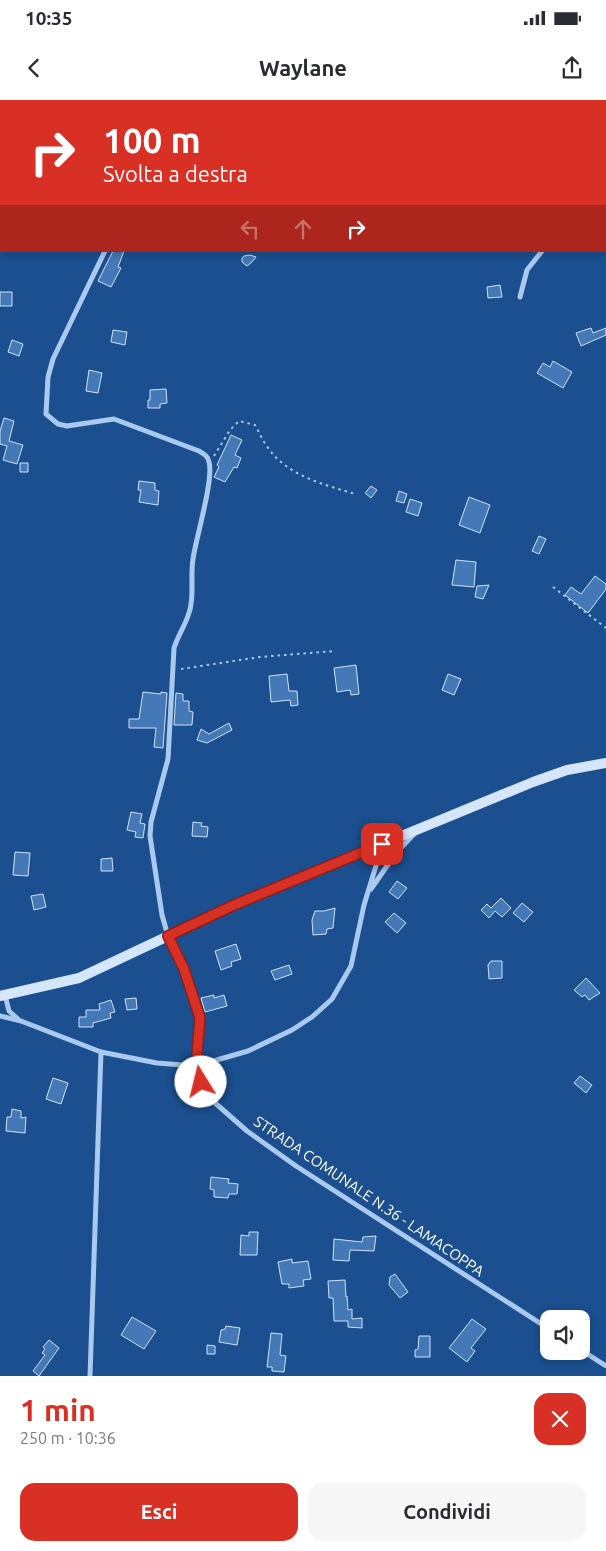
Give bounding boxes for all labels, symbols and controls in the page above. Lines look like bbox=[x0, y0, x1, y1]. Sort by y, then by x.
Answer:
text: 10:35 bbox=[25, 7, 73, 29]
icon: back bbox=[20, 54, 48, 82]
icon: share bbox=[558, 54, 586, 82]
text: Waylane bbox=[259, 55, 347, 80]
icon: right bbox=[20, 120, 85, 185]
text: 100 m bbox=[103, 120, 201, 160]
text: Svolta a destra bbox=[103, 161, 248, 186]
icon: left bbox=[236, 215, 264, 243]
icon: ahead bbox=[289, 215, 317, 243]
icon: right bbox=[342, 215, 370, 243]
pin bbox=[361, 823, 403, 865]
icon: arrive bbox=[368, 830, 396, 858]
position arrow bbox=[174, 1055, 226, 1107]
street label: STRADA COMUNALE N.36 - LAMACOPPA bbox=[251, 1112, 488, 1280]
map controls bbox=[540, 1310, 590, 1360]
button: sound bbox=[540, 1310, 590, 1360]
text: 1 min bbox=[20, 1393, 96, 1427]
button: close bbox=[534, 1393, 586, 1445]
text: 250 m · 10:36 bbox=[20, 1429, 116, 1447]
button: Esci bbox=[20, 1483, 298, 1541]
button: Condividi bbox=[308, 1483, 586, 1541]

